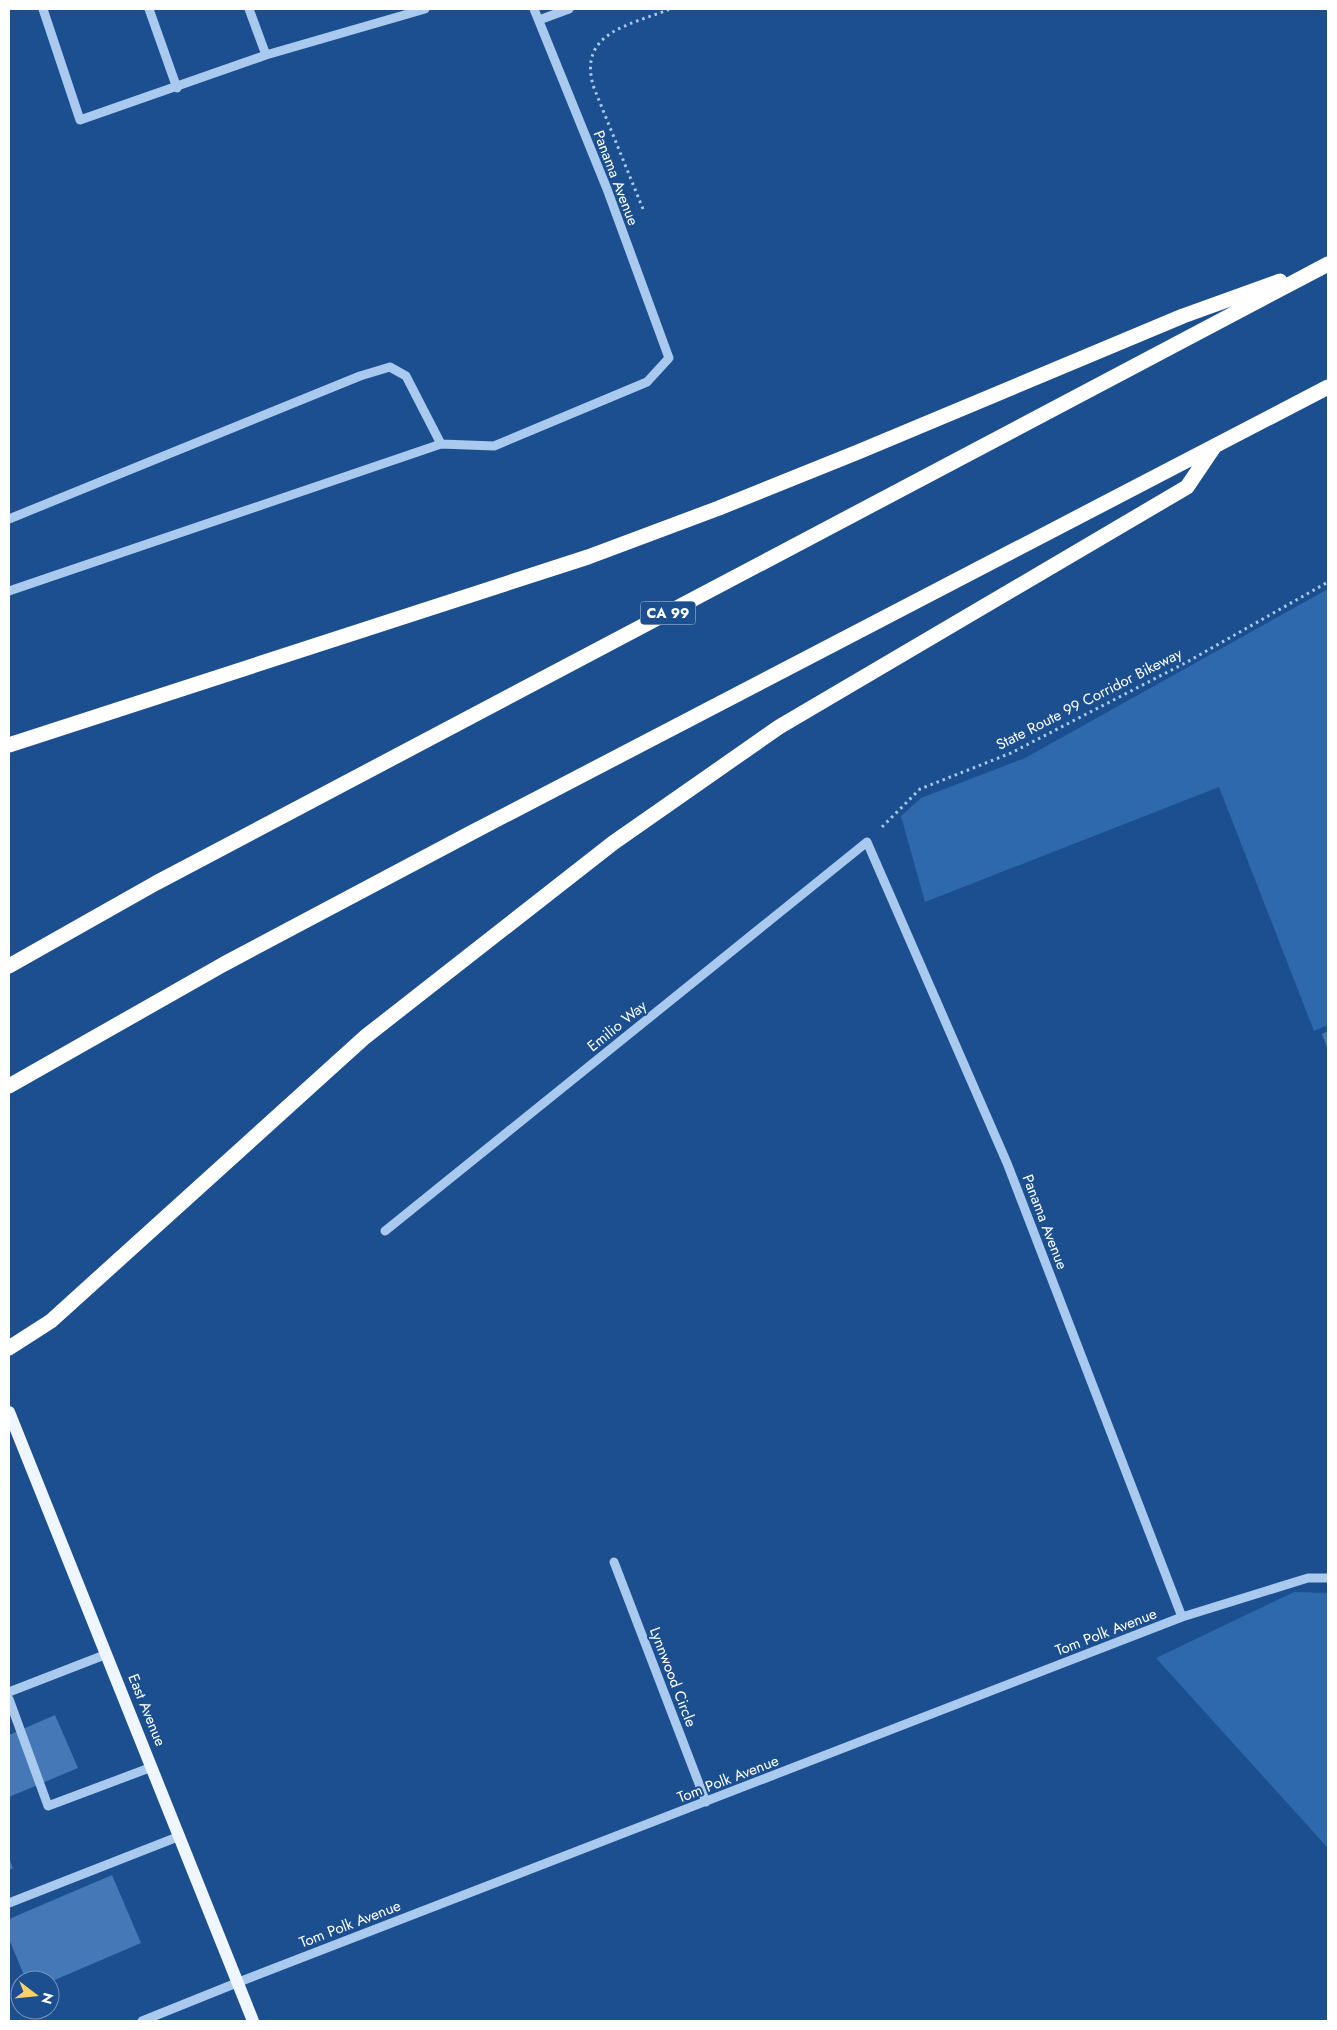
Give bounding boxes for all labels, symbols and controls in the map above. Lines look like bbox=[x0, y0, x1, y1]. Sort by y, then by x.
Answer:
street label: Panama Avenue bbox=[588, 127, 644, 229]
road number: CA 99 bbox=[640, 602, 696, 624]
street label: State Route 99 Corridor Bikeway bbox=[992, 642, 1186, 756]
street label: Emilio Way bbox=[582, 995, 652, 1057]
street label: Panama Avenue bbox=[1017, 1171, 1073, 1273]
street label: Tom Polk Avenue bbox=[1052, 1602, 1160, 1661]
street label: Lynnwood Circle bbox=[644, 1624, 702, 1730]
street label: East Avenue bbox=[123, 1670, 172, 1750]
street label: Tom Polk Avenue bbox=[674, 1749, 782, 1808]
street label: Tom Polk Avenue bbox=[296, 1894, 404, 1953]
north arrow bbox=[10, 1970, 60, 2020]
text: N bbox=[36, 1990, 59, 2007]

